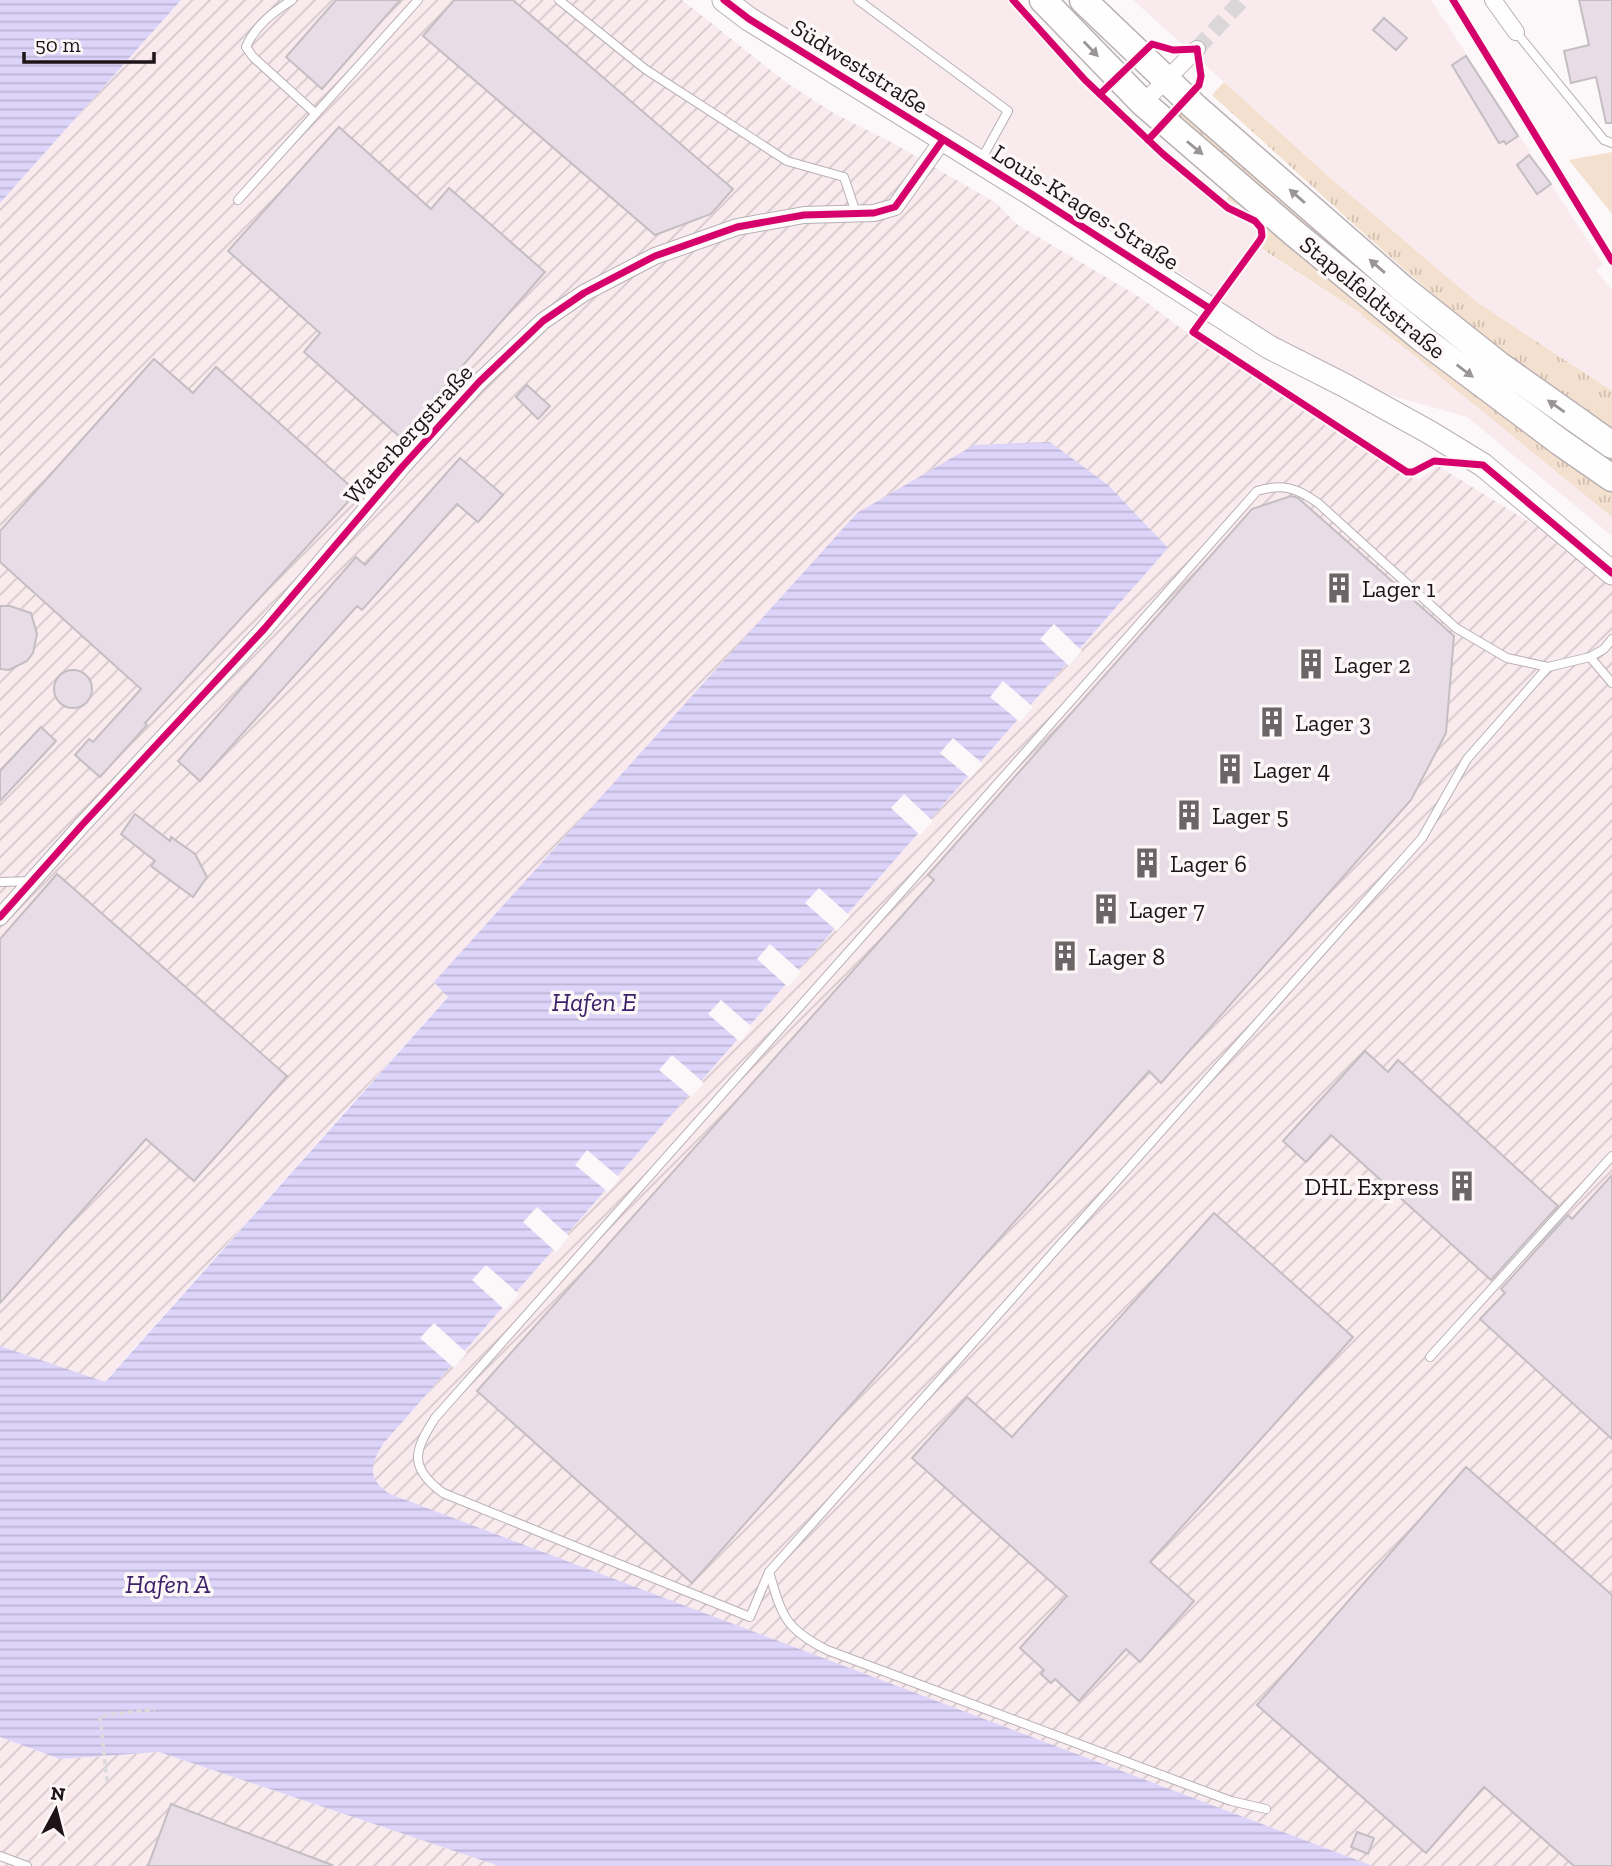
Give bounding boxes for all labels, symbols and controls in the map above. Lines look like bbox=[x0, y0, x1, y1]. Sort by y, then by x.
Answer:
street label: Südweststraße bbox=[786, 12, 934, 120]
scale bar bbox=[24, 21, 154, 65]
text: 50 m bbox=[35, 32, 81, 57]
one-way arrow bbox=[1082, 40, 1098, 57]
street label: Louis-Krages-Straße bbox=[987, 138, 1185, 276]
one-way arrow bbox=[1186, 140, 1204, 156]
one-way arrow bbox=[1288, 188, 1306, 204]
street label: Stapelfeldtstraße bbox=[1294, 229, 1452, 365]
one-way arrow bbox=[1368, 258, 1386, 274]
street label: Waterbergstraße bbox=[337, 358, 479, 510]
one-way arrow bbox=[1455, 363, 1473, 378]
one-way arrow bbox=[1547, 399, 1565, 413]
building icon: Lager 1 bbox=[1322, 571, 1356, 605]
place label: Lager 1 bbox=[1362, 574, 1436, 603]
building icon: Lager 2 bbox=[1294, 647, 1328, 681]
place label: Lager 2 bbox=[1334, 650, 1411, 679]
building icon: Lager 3 bbox=[1255, 705, 1289, 739]
place label: Lager 3 bbox=[1295, 708, 1371, 737]
building icon: Lager 4 bbox=[1213, 752, 1247, 786]
place label: Lager 4 bbox=[1253, 755, 1330, 784]
building icon: Lager 5 bbox=[1172, 798, 1206, 832]
place label: Lager 5 bbox=[1212, 801, 1289, 830]
building icon: Lager 6 bbox=[1130, 846, 1164, 880]
place label: Lager 6 bbox=[1170, 849, 1247, 878]
building icon: Lager 7 bbox=[1089, 892, 1123, 926]
place label: Lager 7 bbox=[1129, 895, 1205, 924]
building icon: Lager 8 bbox=[1048, 939, 1082, 973]
place label: Lager 8 bbox=[1088, 942, 1165, 971]
water label: Hafen E bbox=[552, 986, 636, 1018]
building icon: DHL Express bbox=[1445, 1169, 1479, 1203]
place label: DHL Express bbox=[1304, 1172, 1439, 1201]
water label: Hafen A bbox=[125, 1568, 211, 1600]
north arrow bbox=[21, 1775, 91, 1845]
text: N bbox=[49, 1781, 67, 1806]

